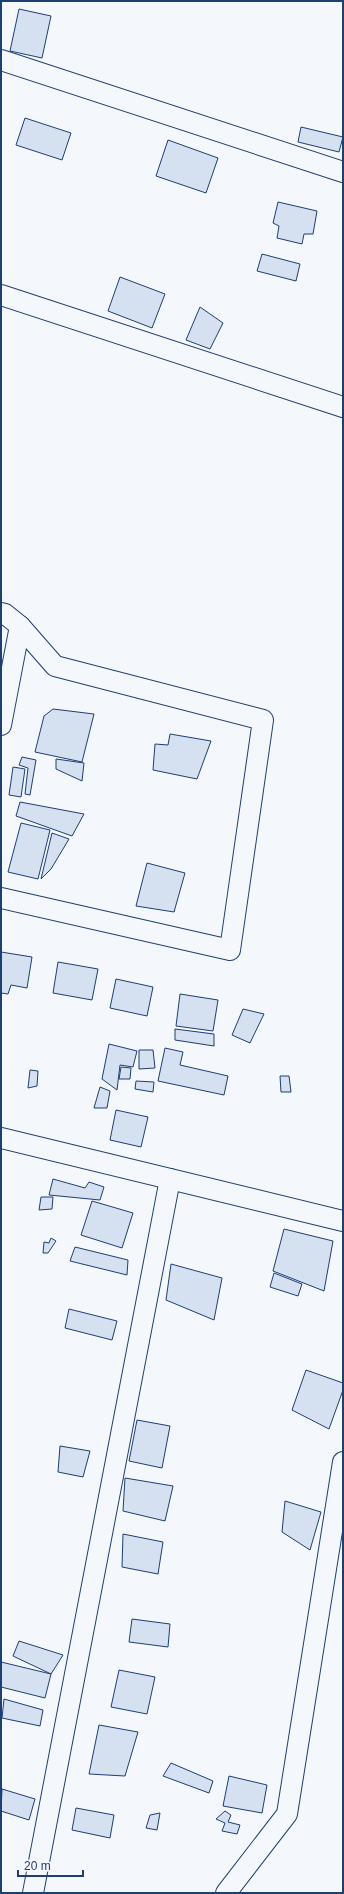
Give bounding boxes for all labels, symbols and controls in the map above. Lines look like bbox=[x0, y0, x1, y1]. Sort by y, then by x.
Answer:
scale bar bbox=[18, 1852, 83, 1878]
text: 20 m bbox=[24, 1859, 51, 1873]

